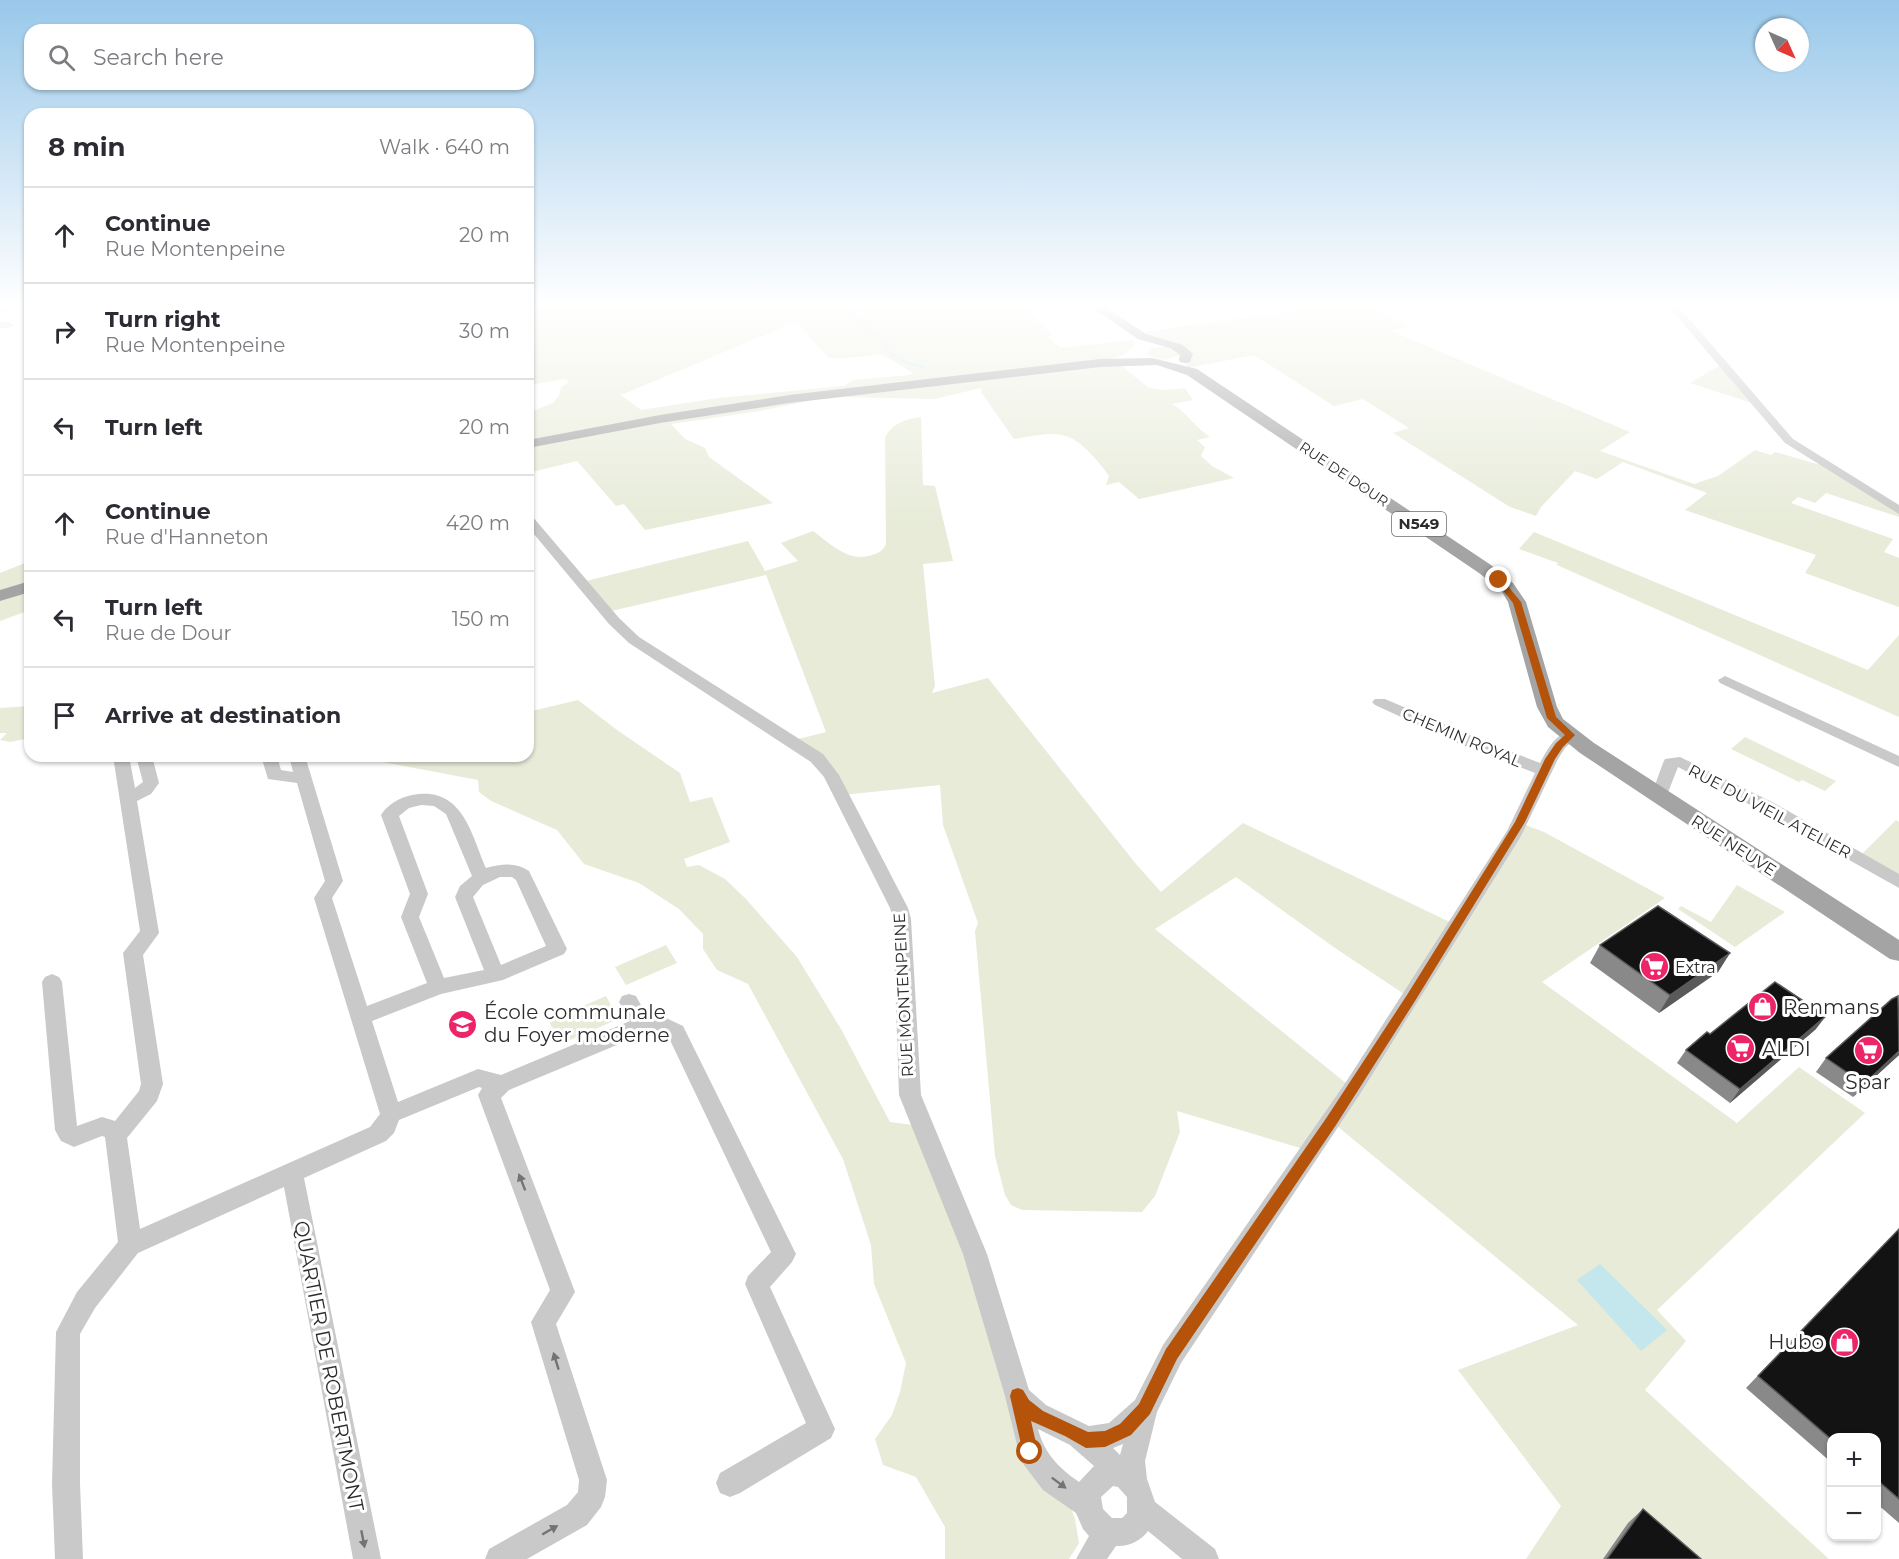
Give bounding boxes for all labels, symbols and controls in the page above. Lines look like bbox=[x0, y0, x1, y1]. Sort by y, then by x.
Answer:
north arrow bbox=[1755, 18, 1809, 72]
search box bbox=[24, 24, 534, 90]
icon: search bbox=[45, 41, 78, 74]
text: Search here bbox=[93, 44, 224, 71]
text: 8 min bbox=[48, 131, 126, 163]
text: Walk · 640 m bbox=[379, 135, 510, 159]
text: Continue bbox=[105, 210, 211, 237]
icon: ahead bbox=[48, 219, 81, 252]
text: 20 m bbox=[459, 223, 510, 247]
text: Rue Montenpeine bbox=[105, 237, 285, 261]
text: Turn right bbox=[105, 306, 220, 333]
icon: right bbox=[48, 315, 81, 348]
text: 30 m bbox=[459, 319, 510, 343]
text: Rue Montenpeine bbox=[105, 333, 285, 357]
icon: left bbox=[48, 411, 81, 444]
text: Turn left bbox=[105, 414, 203, 441]
text: 20 m bbox=[459, 415, 510, 439]
street label: RUE DE DOUR bbox=[1296, 438, 1392, 510]
text: Continue bbox=[105, 498, 211, 525]
icon: ahead bbox=[48, 507, 81, 540]
text: 420 m bbox=[446, 511, 510, 535]
road number: N549 bbox=[1392, 512, 1446, 536]
text: Rue d'Hanneton bbox=[105, 525, 269, 549]
route end bbox=[1485, 566, 1511, 592]
text: Turn left bbox=[105, 594, 203, 621]
icon: left bbox=[48, 603, 81, 636]
text: 150 m bbox=[452, 607, 510, 631]
text: Rue de Dour bbox=[105, 621, 232, 645]
icon: arrive bbox=[48, 699, 81, 732]
text: Arrive at destination bbox=[105, 702, 341, 729]
street label: CHEMIN ROYAL bbox=[1400, 704, 1525, 771]
street label: RUE DU VIEIL ATELIER bbox=[1685, 760, 1854, 862]
street label: RUE NEUVE bbox=[1688, 811, 1780, 880]
street label: RUE MONTENPEINE bbox=[890, 912, 917, 1078]
supermarket icon: Extra bbox=[1638, 951, 1670, 983]
place label: Extra bbox=[1675, 958, 1716, 977]
shop icon: Renmans bbox=[1746, 991, 1778, 1023]
place label: Renmans bbox=[1783, 995, 1880, 1019]
place label: École communale du Foyer moderne bbox=[484, 1000, 670, 1047]
school or university icon: École communale du Foyer moderne bbox=[447, 1008, 479, 1040]
supermarket icon: ALDI bbox=[1725, 1033, 1757, 1065]
supermarket icon: Spar bbox=[1852, 1035, 1884, 1067]
place label: ALDI bbox=[1762, 1037, 1811, 1061]
place label: Spar bbox=[1845, 1070, 1891, 1094]
one-way arrow bbox=[516, 1173, 526, 1191]
street label: QUARTIER DE ROBERTMONT bbox=[289, 1219, 369, 1514]
shop icon: Hubo bbox=[1829, 1326, 1861, 1358]
place label: Hubo bbox=[1768, 1330, 1824, 1354]
one-way arrow bbox=[551, 1352, 560, 1370]
map controls bbox=[1827, 1433, 1881, 1541]
button: + bbox=[1827, 1433, 1881, 1487]
route start bbox=[1016, 1438, 1042, 1464]
one-way arrow bbox=[1051, 1477, 1067, 1490]
button: − bbox=[1827, 1487, 1881, 1541]
one-way arrow bbox=[542, 1525, 559, 1535]
one-way arrow bbox=[359, 1530, 368, 1549]

